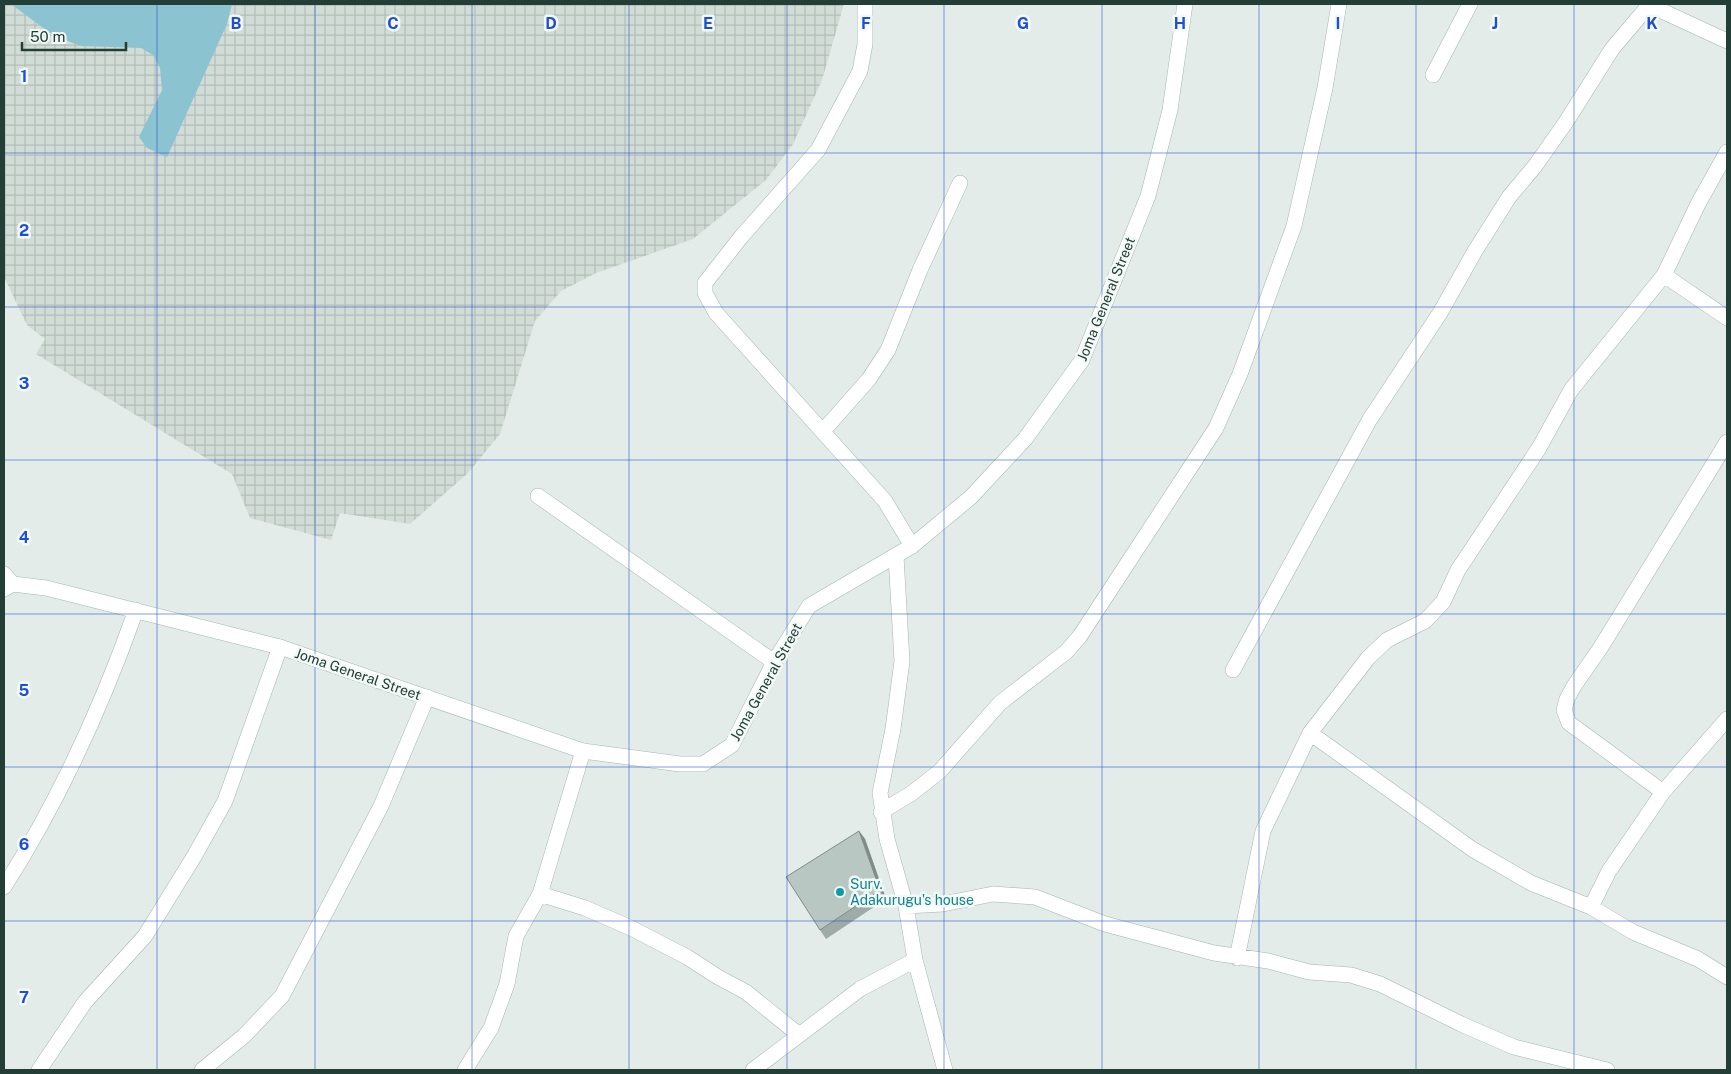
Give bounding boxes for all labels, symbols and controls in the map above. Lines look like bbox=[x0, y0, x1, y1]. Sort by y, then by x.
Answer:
text: B bbox=[231, 14, 242, 33]
text: C bbox=[387, 14, 399, 33]
text: D bbox=[545, 14, 557, 33]
text: E bbox=[703, 14, 713, 33]
text: F bbox=[861, 14, 871, 33]
text: G bbox=[1017, 14, 1029, 33]
text: H bbox=[1174, 14, 1186, 33]
text: I bbox=[1336, 14, 1340, 33]
text: J bbox=[1492, 14, 1498, 33]
text: K bbox=[1646, 14, 1658, 33]
scale bar bbox=[22, 20, 126, 52]
text: 50 m bbox=[30, 28, 65, 45]
text: 1 bbox=[21, 67, 27, 86]
text: 2 bbox=[19, 221, 29, 240]
street label: Joma General Street bbox=[1074, 235, 1138, 363]
text: 3 bbox=[19, 374, 29, 393]
text: 4 bbox=[19, 528, 30, 547]
street label: Joma General Street bbox=[727, 620, 805, 744]
street label: Joma General Street bbox=[293, 645, 423, 703]
text: 5 bbox=[19, 681, 30, 700]
text: 6 bbox=[19, 835, 29, 854]
place label: Surv. Adakurugu's house bbox=[850, 876, 974, 908]
marker: Surv. Adakurugu's house bbox=[834, 886, 846, 898]
text: 7 bbox=[19, 988, 29, 1007]

